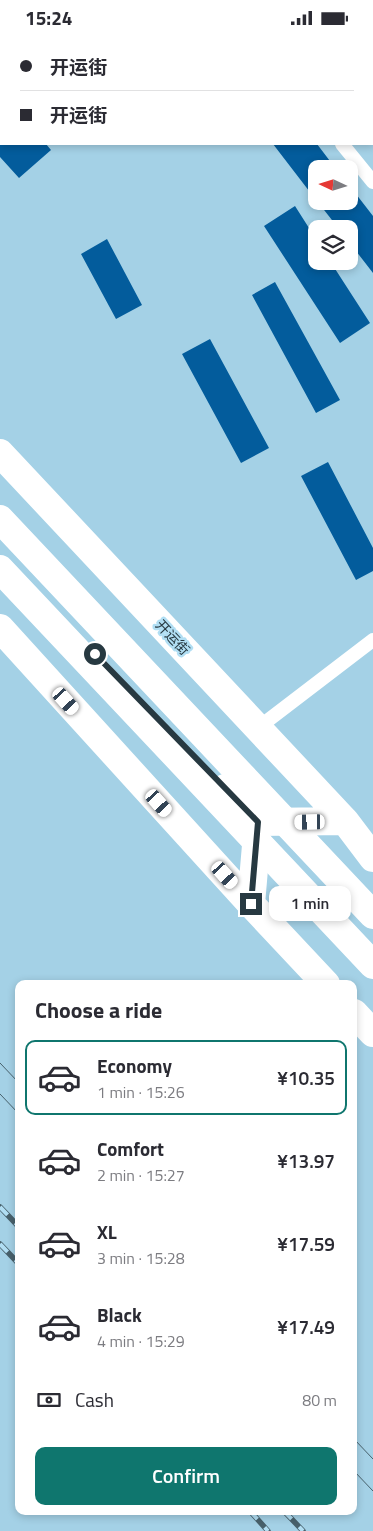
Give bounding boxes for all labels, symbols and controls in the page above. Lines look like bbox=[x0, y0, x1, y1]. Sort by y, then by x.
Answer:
text: 15:24 bbox=[25, 3, 72, 32]
text: 开运街 bbox=[50, 52, 107, 81]
text: 开运街 bbox=[50, 100, 107, 129]
north arrow bbox=[308, 160, 358, 210]
map controls bbox=[308, 160, 358, 270]
button: layers bbox=[308, 220, 358, 270]
street label: 开运街 bbox=[151, 614, 195, 660]
route start bbox=[84, 643, 106, 665]
car bbox=[50, 685, 81, 717]
car bbox=[143, 787, 174, 819]
car bbox=[294, 814, 325, 830]
car bbox=[209, 859, 240, 891]
callout: 1 min bbox=[268, 887, 351, 921]
text: 1 min bbox=[291, 891, 329, 915]
route end bbox=[240, 893, 262, 915]
text: Choose a ride bbox=[35, 993, 162, 1027]
text: Economy bbox=[97, 1051, 172, 1080]
icon: car bbox=[37, 1055, 82, 1100]
text: ¥10.35 bbox=[277, 1063, 335, 1092]
text: 1 min · 15:26 bbox=[97, 1080, 185, 1104]
text: Comfort bbox=[97, 1134, 164, 1163]
icon: car bbox=[37, 1138, 82, 1183]
text: ¥13.97 bbox=[277, 1146, 335, 1175]
text: 2 min · 15:27 bbox=[97, 1163, 185, 1187]
text: XL bbox=[97, 1217, 117, 1246]
icon: car bbox=[37, 1221, 82, 1266]
text: ¥17.59 bbox=[277, 1229, 335, 1258]
text: 3 min · 15:28 bbox=[97, 1246, 185, 1270]
text: Black bbox=[97, 1300, 142, 1329]
icon: car bbox=[37, 1304, 82, 1349]
text: ¥17.49 bbox=[277, 1312, 335, 1341]
text: 4 min · 15:29 bbox=[97, 1329, 185, 1353]
text: Cash bbox=[75, 1385, 114, 1414]
icon: cash bbox=[35, 1386, 63, 1414]
text: 80 m bbox=[302, 1388, 337, 1412]
button: Confirm bbox=[35, 1447, 337, 1505]

